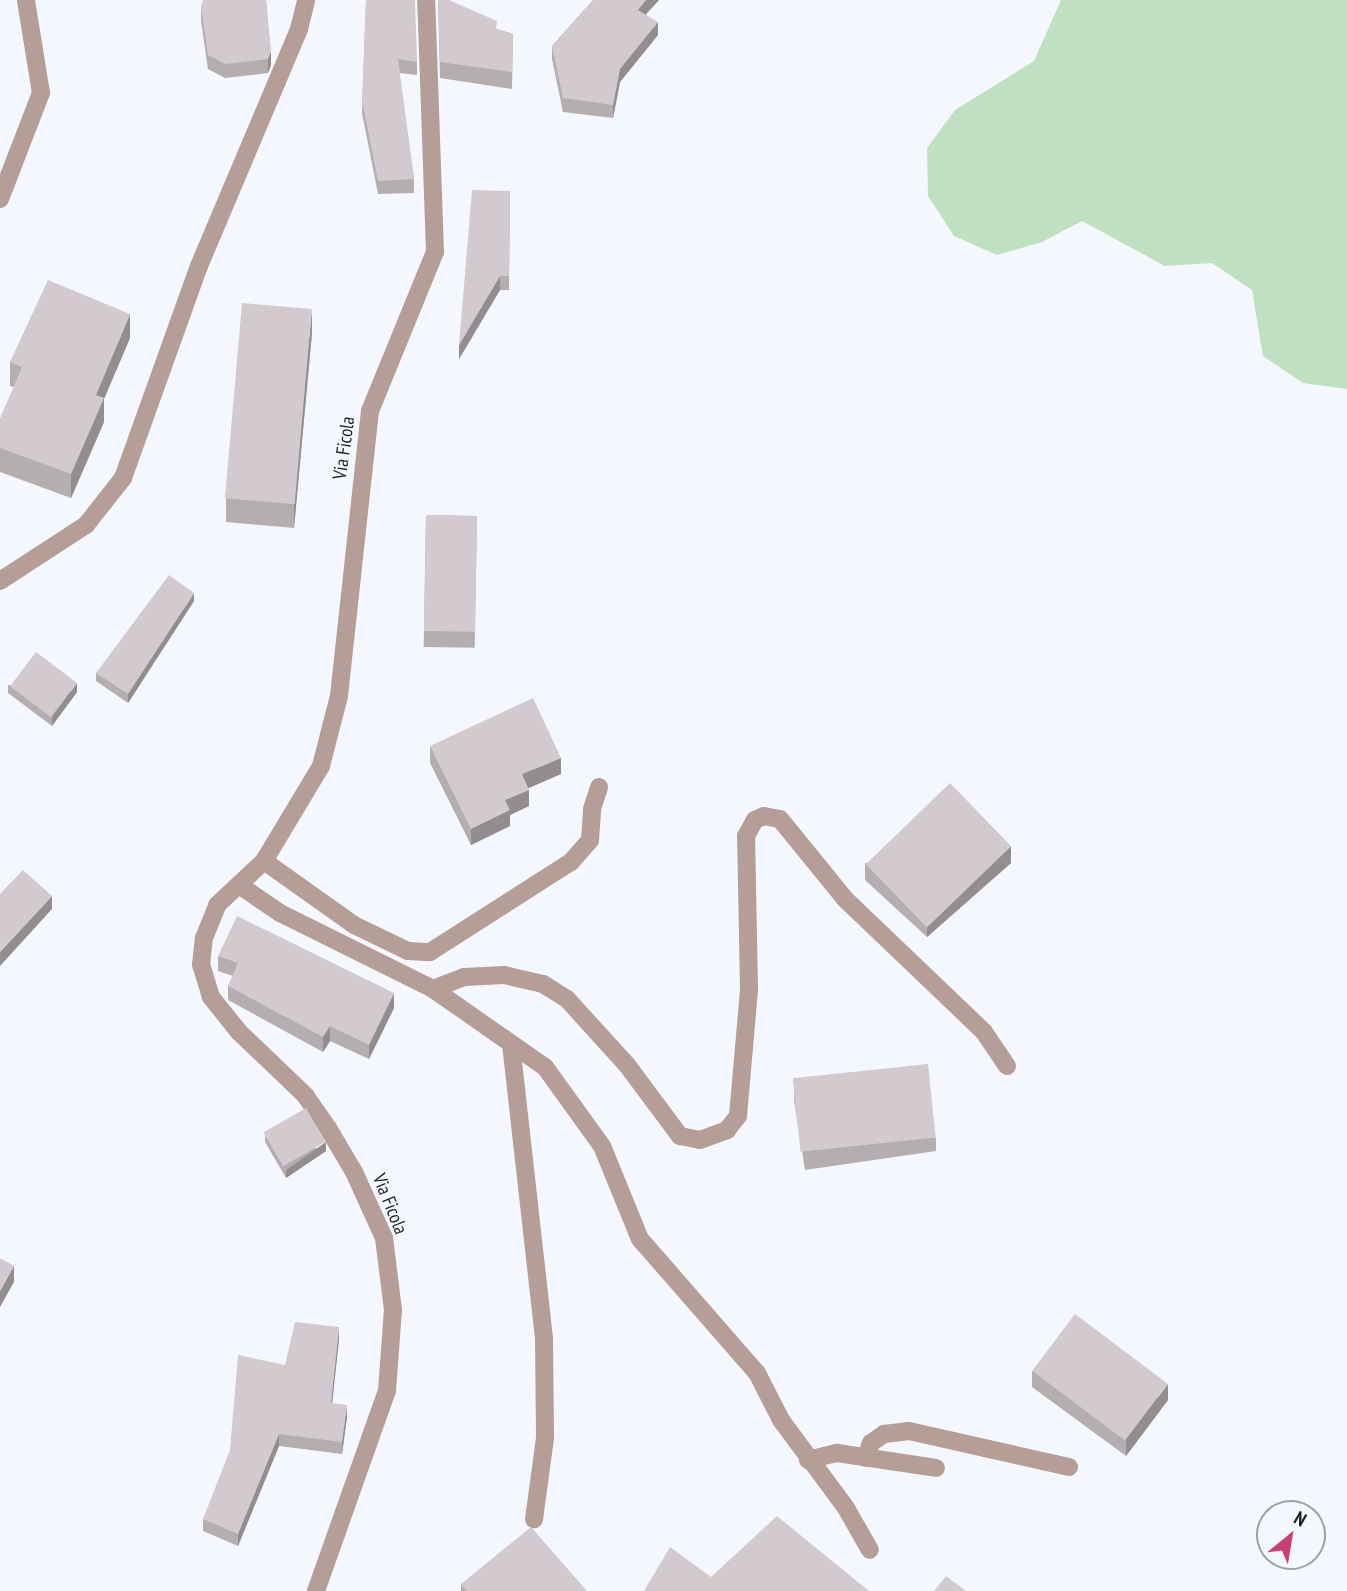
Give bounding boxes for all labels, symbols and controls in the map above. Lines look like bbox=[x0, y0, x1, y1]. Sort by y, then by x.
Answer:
street label: Via Ficola bbox=[328, 415, 360, 481]
street label: Via Ficola bbox=[368, 1170, 412, 1238]
north arrow bbox=[1256, 1500, 1326, 1570]
text: N bbox=[1290, 1506, 1311, 1532]

